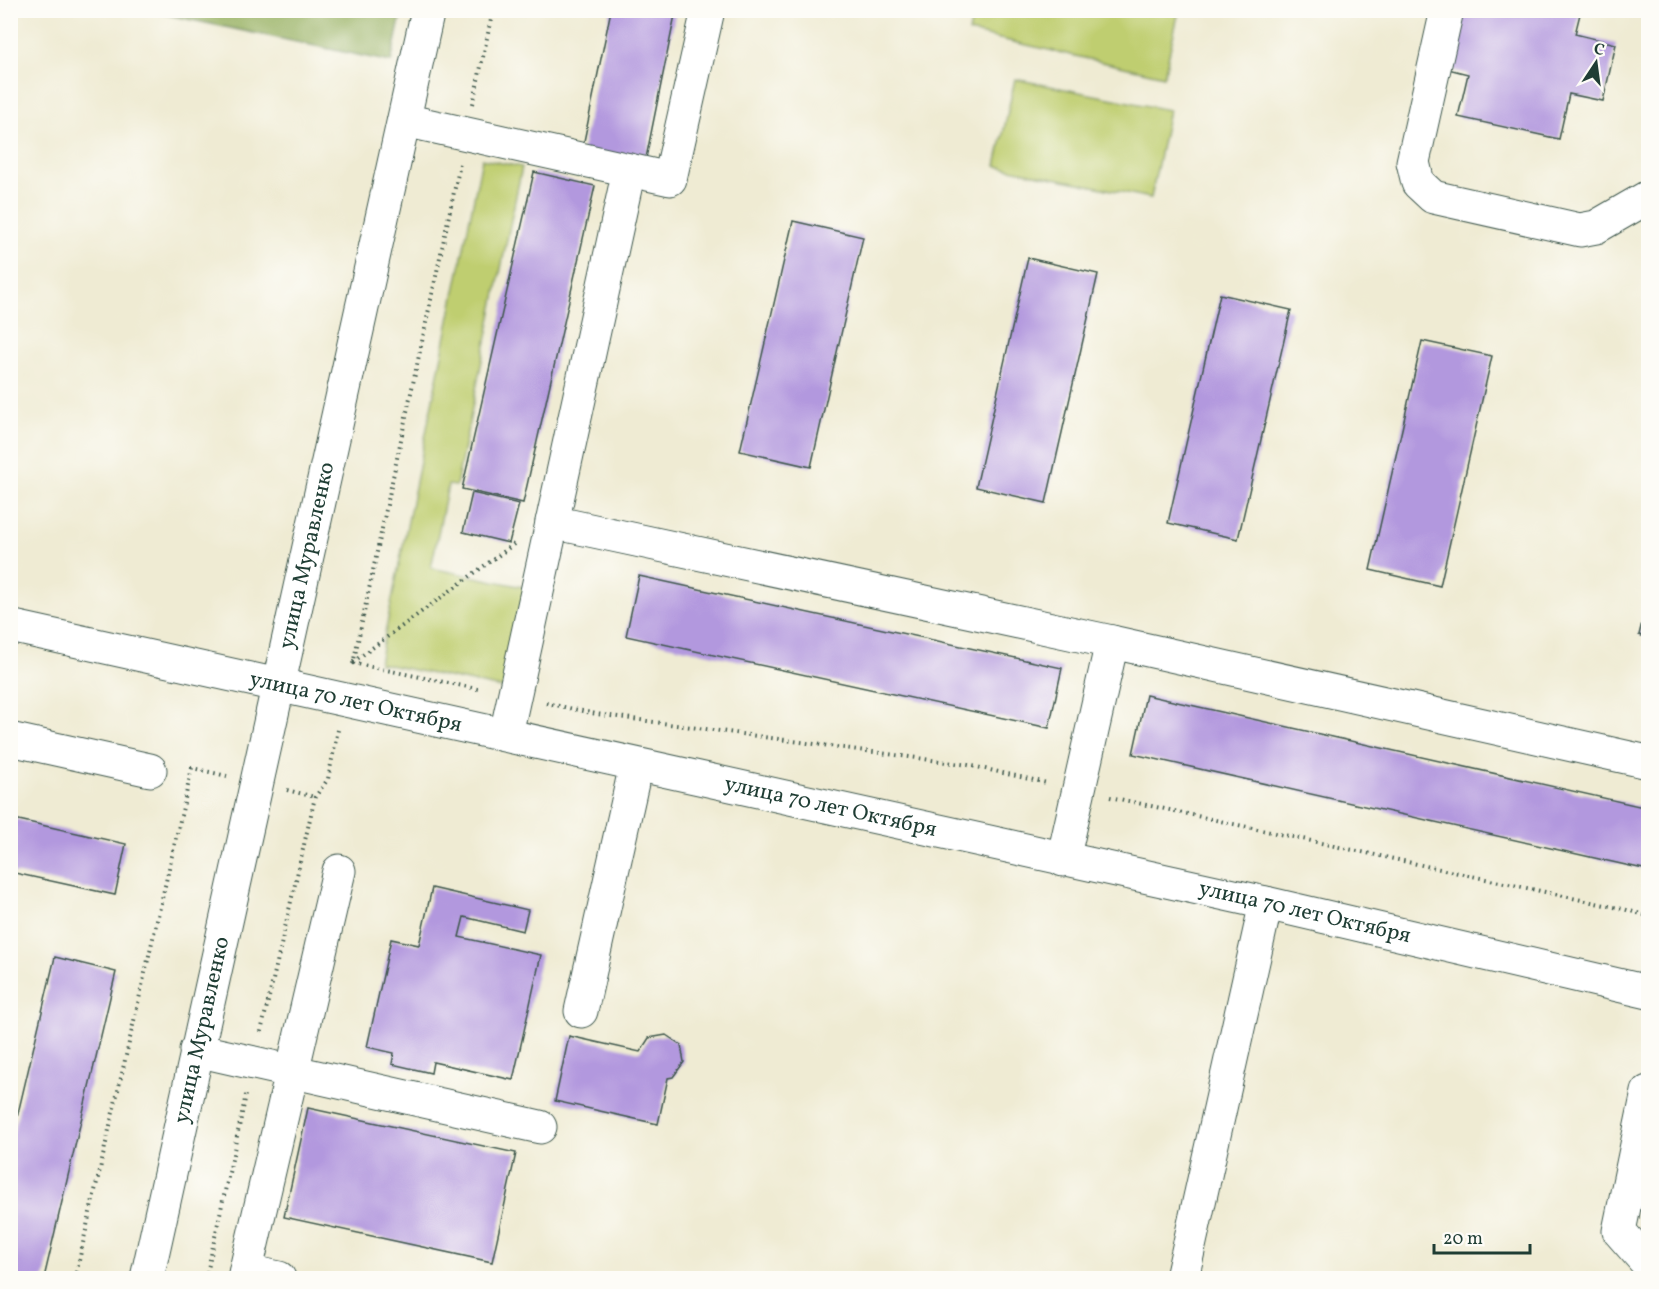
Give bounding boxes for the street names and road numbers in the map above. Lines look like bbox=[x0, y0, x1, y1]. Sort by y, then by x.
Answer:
street label: улица Муравленко bbox=[271, 459, 343, 652]
street label: улица 70 лет Октября bbox=[247, 664, 465, 741]
street label: улица 70 лет Октября bbox=[721, 768, 939, 845]
street label: улица 70 лет Октября bbox=[1196, 873, 1414, 952]
street label: улица Муравленко bbox=[166, 934, 238, 1126]

